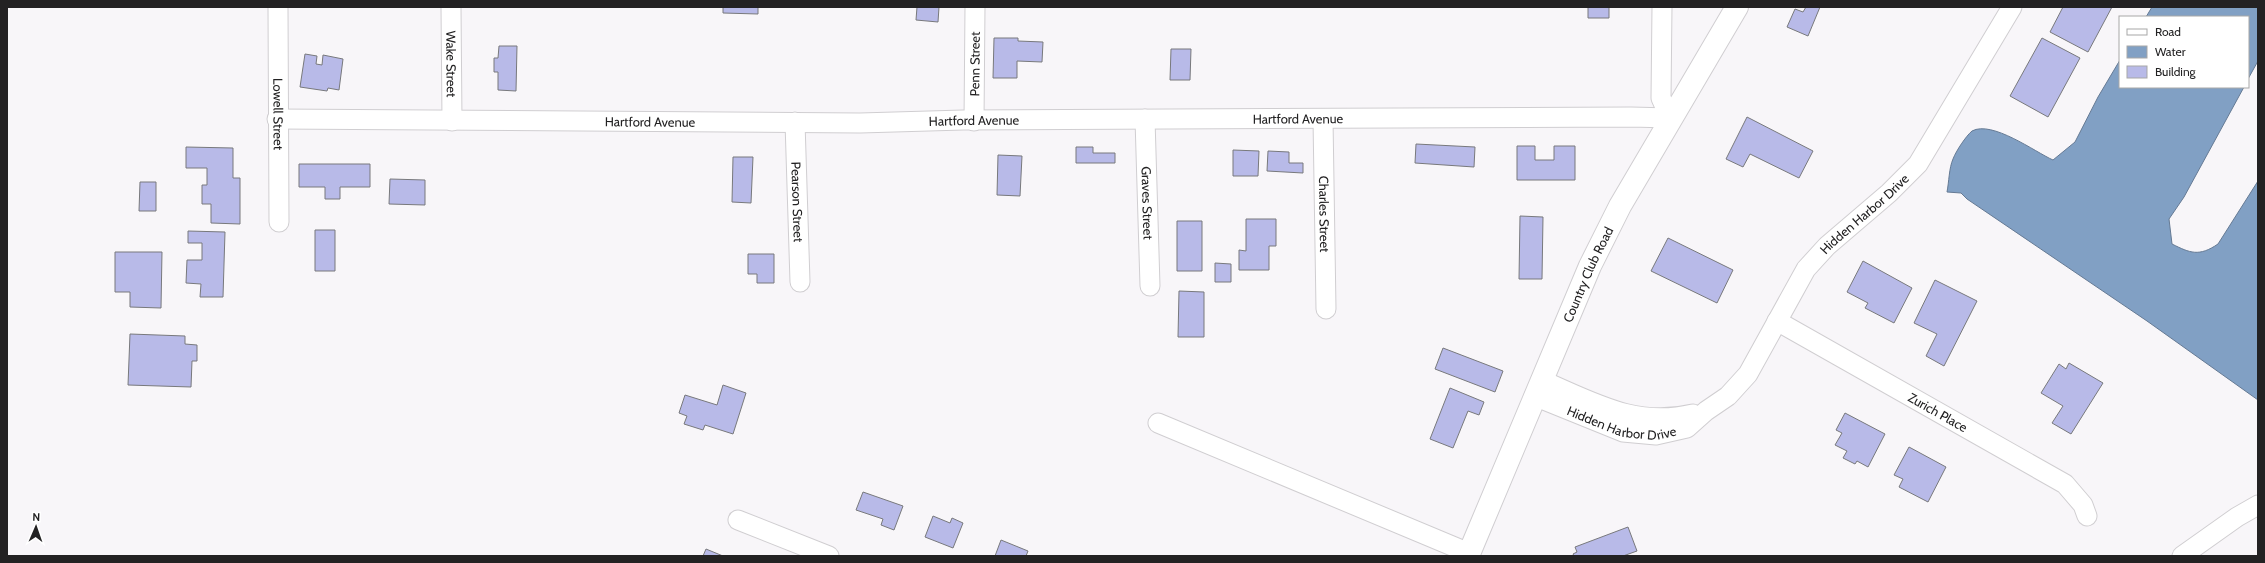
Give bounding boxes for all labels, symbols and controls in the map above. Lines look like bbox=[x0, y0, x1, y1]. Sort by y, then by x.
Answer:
legend bbox=[2119, 16, 2249, 88]
text: Road bbox=[2155, 24, 2181, 39]
street label: Wake Street bbox=[443, 31, 460, 98]
street label: Penn Street bbox=[966, 31, 983, 97]
text: Water bbox=[2155, 44, 2186, 59]
text: Building bbox=[2155, 64, 2197, 79]
street label: Lowell Street bbox=[270, 78, 287, 151]
street label: Hartford Avenue bbox=[1253, 110, 1344, 127]
street label: Hartford Avenue bbox=[928, 112, 1020, 129]
street label: Hartford Avenue bbox=[605, 113, 696, 130]
street label: Pearson Street bbox=[788, 161, 807, 243]
street label: Graves Street bbox=[1138, 166, 1157, 241]
street label: Hidden Harbor Drive bbox=[1816, 170, 1912, 257]
street label: Charles Street bbox=[1316, 175, 1333, 253]
street label: Country Club Road bbox=[1559, 224, 1616, 325]
street label: Zurich Place bbox=[1906, 389, 1971, 435]
street label: Hidden Harbor Drive bbox=[1565, 402, 1678, 443]
north arrow bbox=[16, 507, 56, 547]
text: N bbox=[32, 510, 40, 524]

